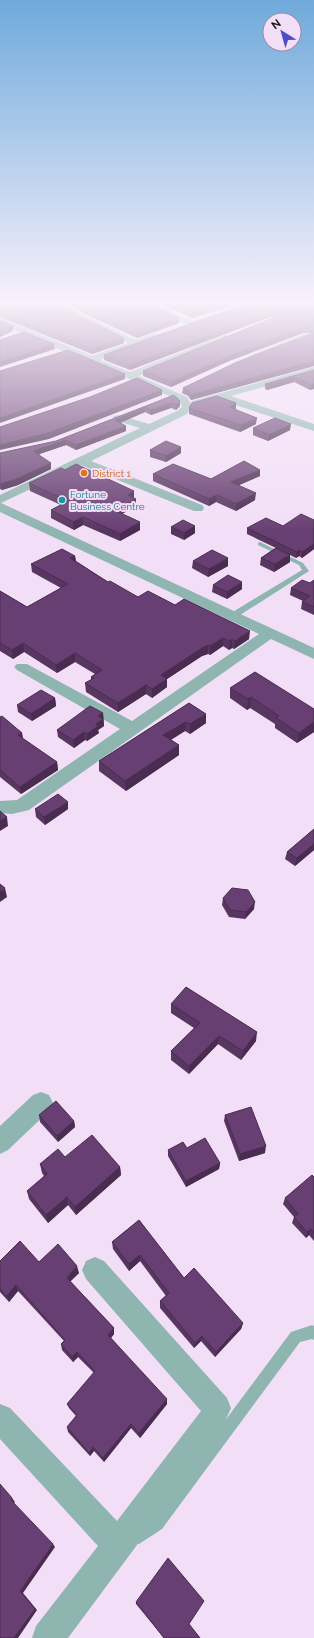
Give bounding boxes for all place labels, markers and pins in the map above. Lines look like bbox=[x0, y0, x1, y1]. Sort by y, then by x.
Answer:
marker: District 1 bbox=[79, 468, 89, 478]
place label: District 1 bbox=[92, 468, 132, 479]
place label: Fortune Business Centre bbox=[70, 489, 145, 512]
marker: Fortune Business Centre bbox=[57, 495, 67, 505]

